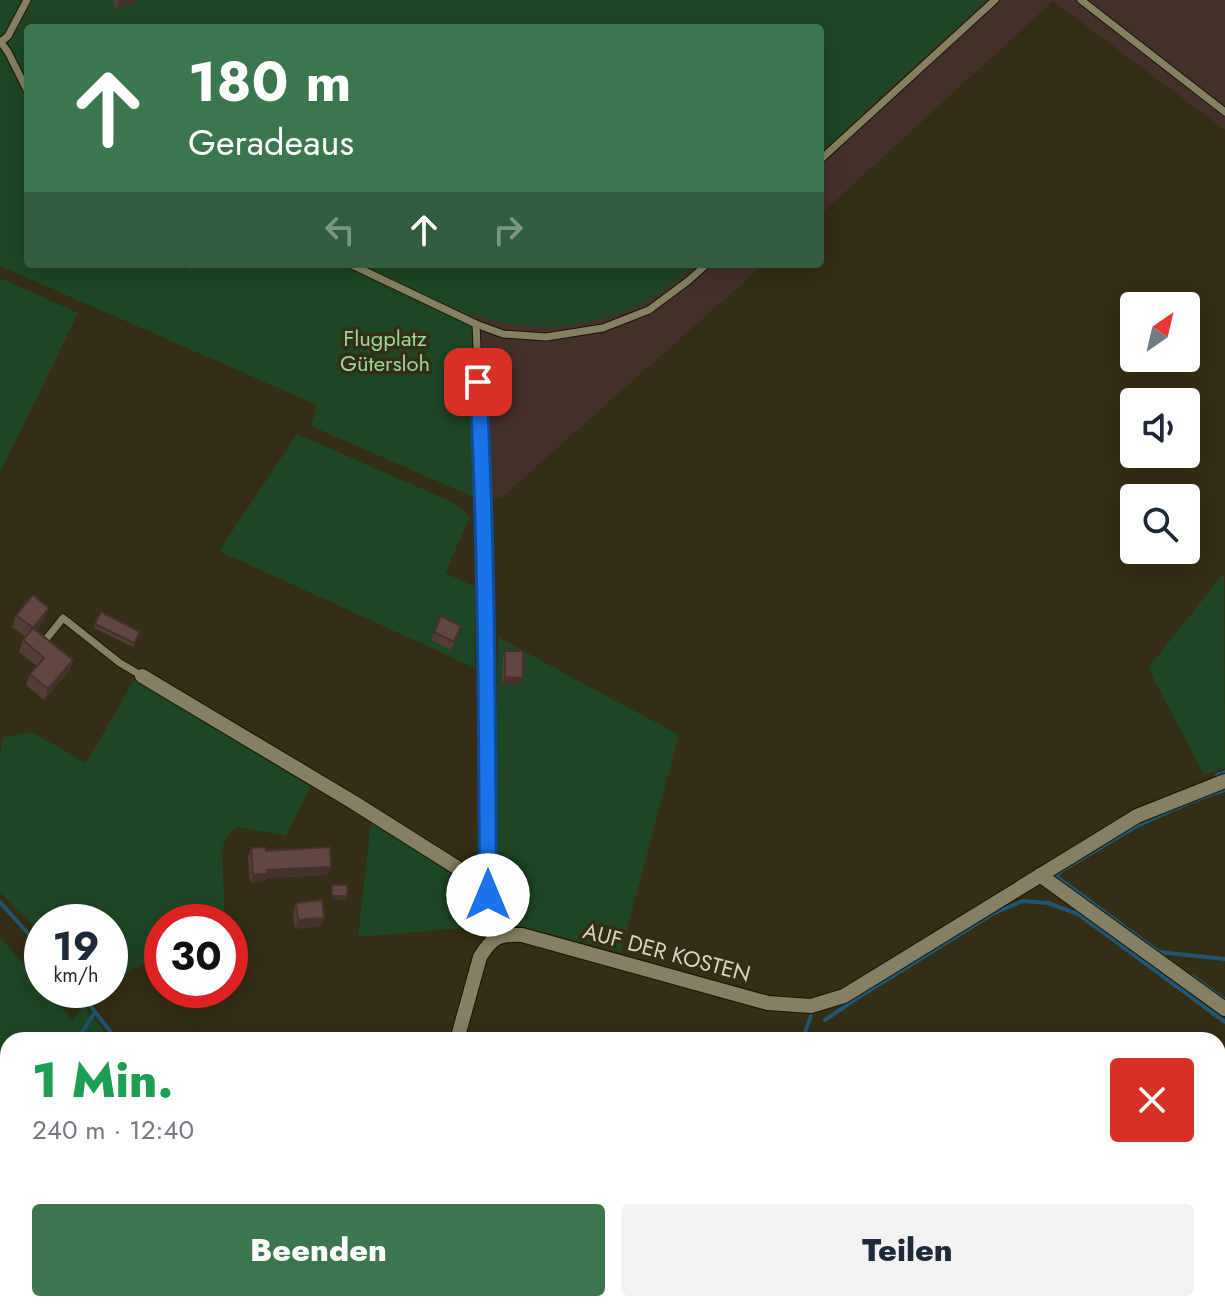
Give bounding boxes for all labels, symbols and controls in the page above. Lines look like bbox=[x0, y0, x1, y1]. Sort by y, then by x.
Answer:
text: 180 m bbox=[188, 41, 351, 122]
icon: ahead bbox=[56, 56, 160, 160]
text: Geradeaus bbox=[188, 116, 354, 168]
icon: left bbox=[318, 208, 362, 252]
icon: ahead bbox=[402, 208, 446, 252]
icon: right bbox=[486, 208, 530, 252]
north arrow bbox=[1120, 292, 1200, 372]
map controls bbox=[1120, 292, 1200, 564]
park label: Flugplatz Gütersloh bbox=[340, 322, 430, 379]
pin bbox=[444, 348, 512, 416]
icon: arrive bbox=[456, 360, 500, 404]
button: sound bbox=[1120, 388, 1200, 468]
button: search bbox=[1120, 484, 1200, 564]
position arrow bbox=[446, 853, 530, 937]
speed limit sign: 30 bbox=[144, 904, 248, 1008]
street label: AUF DER KOSTEN bbox=[580, 914, 754, 990]
text: 19 bbox=[52, 917, 100, 975]
text: km/h bbox=[53, 961, 99, 990]
text: 1 Min. bbox=[32, 1046, 173, 1115]
button: close bbox=[1110, 1058, 1194, 1142]
text: 240 m · 12:40 bbox=[32, 1111, 194, 1149]
button: Beenden bbox=[32, 1204, 605, 1296]
button: Teilen bbox=[621, 1204, 1194, 1296]

